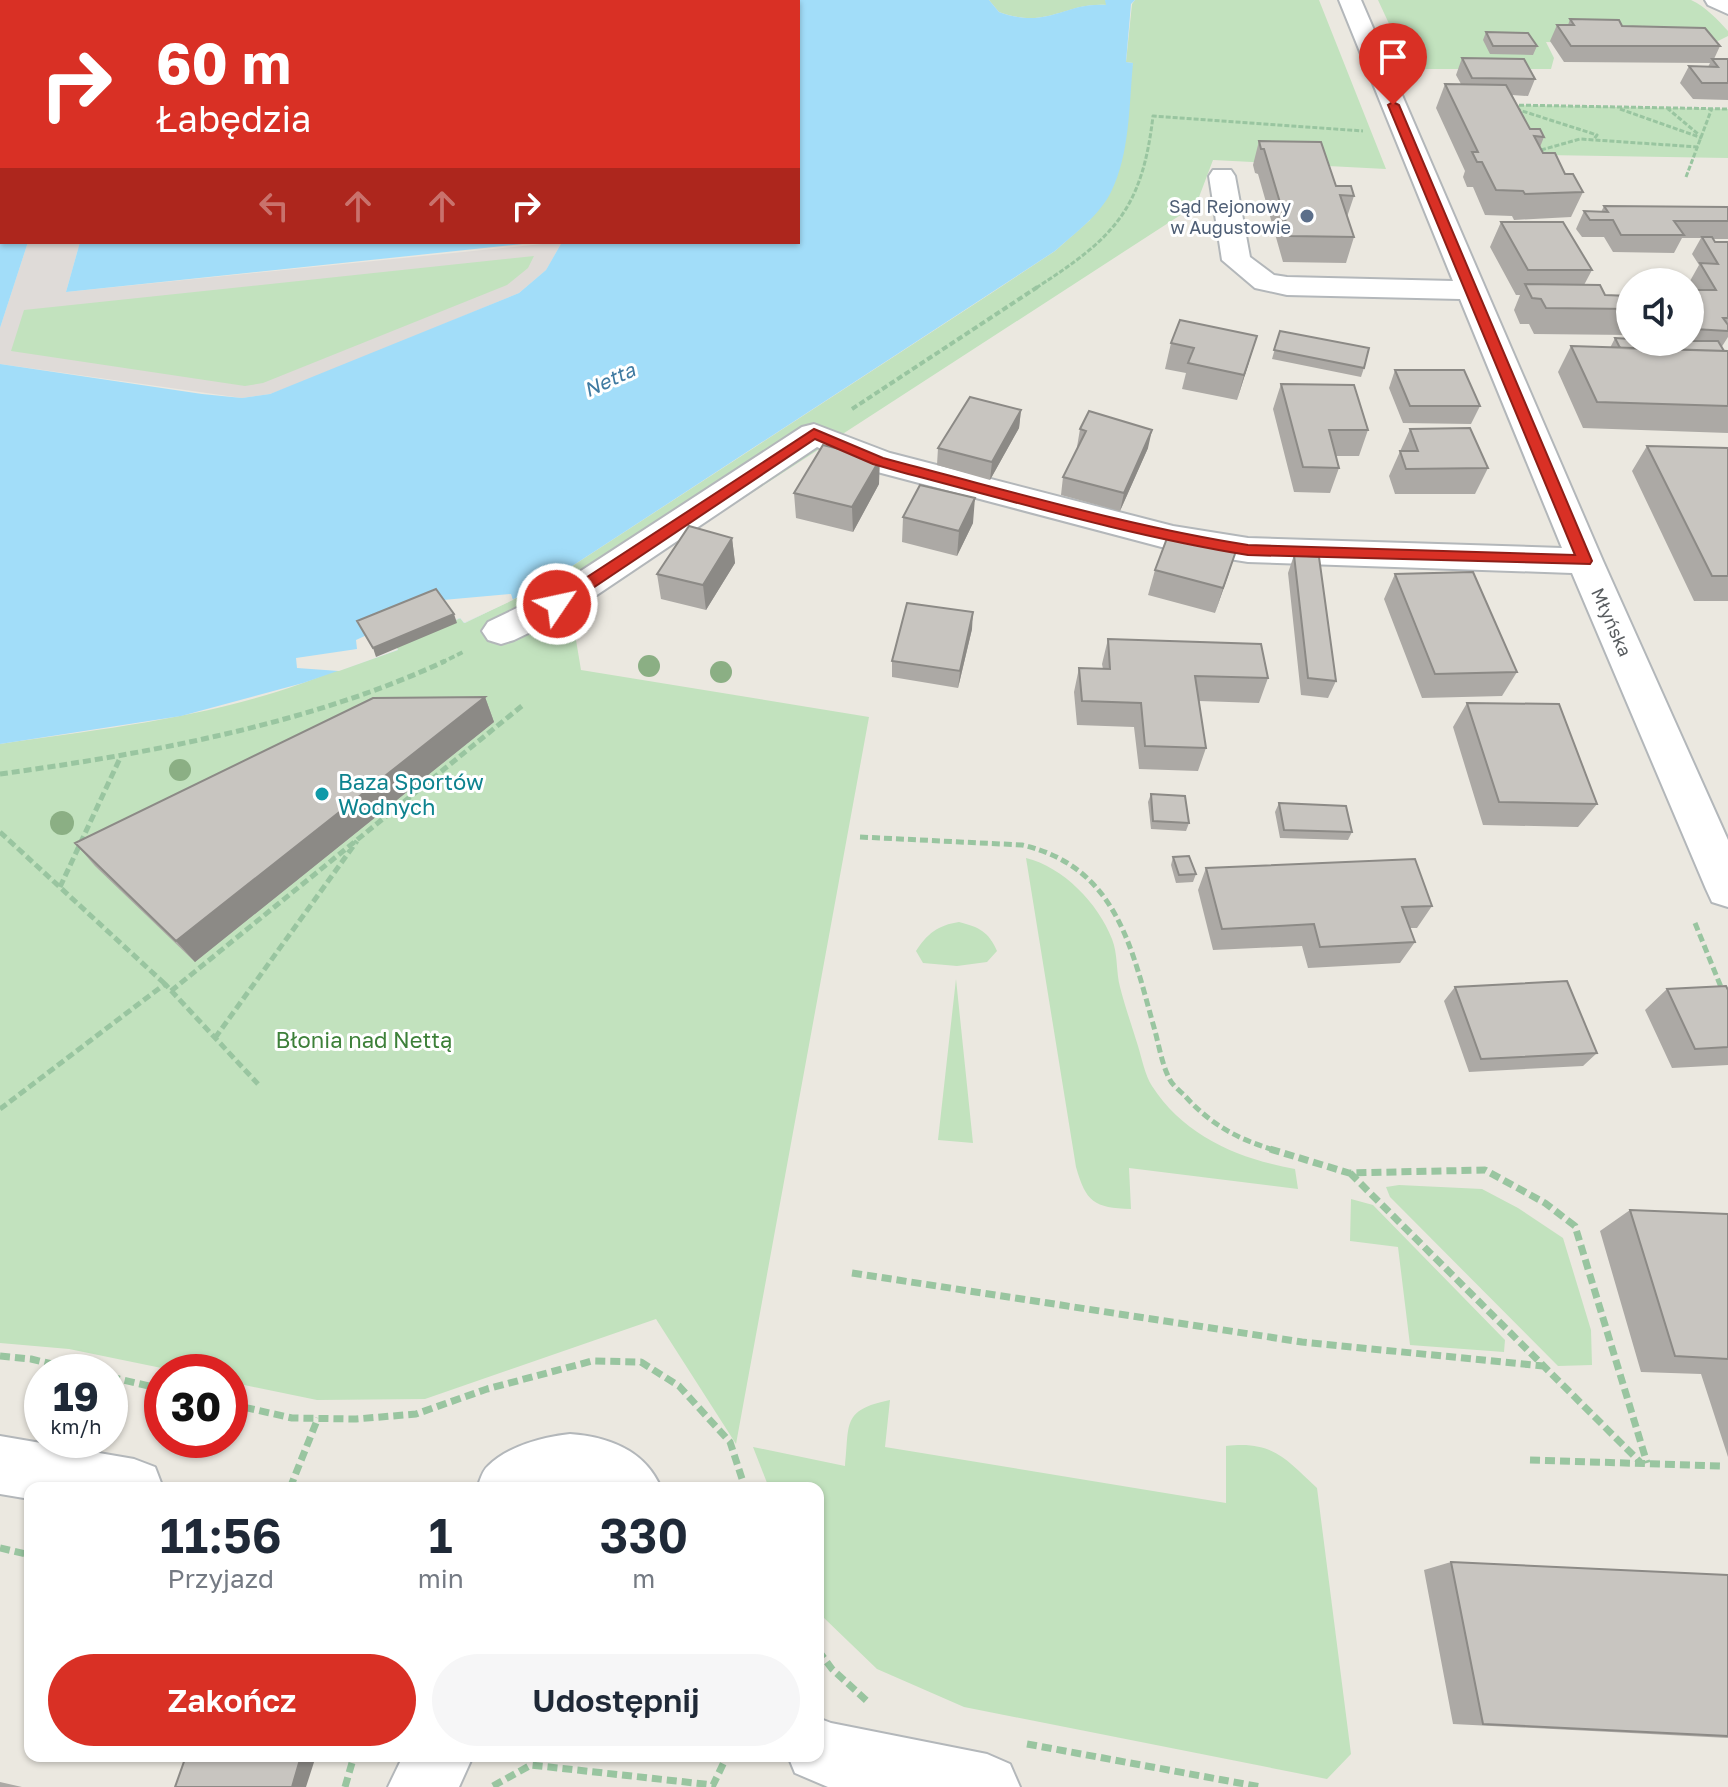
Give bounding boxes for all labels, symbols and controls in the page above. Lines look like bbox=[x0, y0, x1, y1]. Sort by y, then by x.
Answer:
pin bbox=[1359, 23, 1427, 105]
text: 60 m bbox=[156, 29, 291, 96]
icon: right bbox=[24, 32, 128, 136]
icon: arrive bbox=[1371, 35, 1415, 79]
text: Łabędzia bbox=[156, 97, 311, 140]
icon: left bbox=[252, 184, 296, 228]
icon: ahead bbox=[336, 184, 380, 228]
icon: ahead bbox=[420, 184, 464, 228]
icon: right bbox=[504, 184, 548, 228]
place label: Sąd Rejonowy w Augustowie bbox=[1169, 195, 1291, 238]
marker: Sąd Rejonowy w Augustowie bbox=[1298, 207, 1316, 225]
map controls bbox=[1616, 268, 1704, 356]
button: sound bbox=[1616, 268, 1704, 356]
water label: Netta bbox=[580, 356, 639, 401]
position arrow bbox=[515, 562, 599, 646]
street label: Młyńska bbox=[1587, 584, 1637, 660]
place label: Baza Sportów Wodnych bbox=[338, 768, 484, 820]
marker: Baza Sportów Wodnych bbox=[313, 785, 331, 803]
park label: Błonia nad Nettą bbox=[276, 1026, 452, 1053]
speed limit sign: 30 bbox=[144, 1354, 248, 1458]
text: 19 bbox=[53, 1372, 99, 1420]
text: km/h bbox=[51, 1414, 101, 1438]
text: 11:56 bbox=[160, 1506, 282, 1564]
text: 1 bbox=[429, 1506, 453, 1564]
text: 330 bbox=[599, 1506, 688, 1564]
text: Przyjazd bbox=[168, 1563, 274, 1594]
text: min bbox=[418, 1563, 464, 1594]
text: m bbox=[632, 1563, 655, 1594]
button: Zakończ bbox=[48, 1654, 416, 1746]
button: Udostępnij bbox=[432, 1654, 800, 1746]

